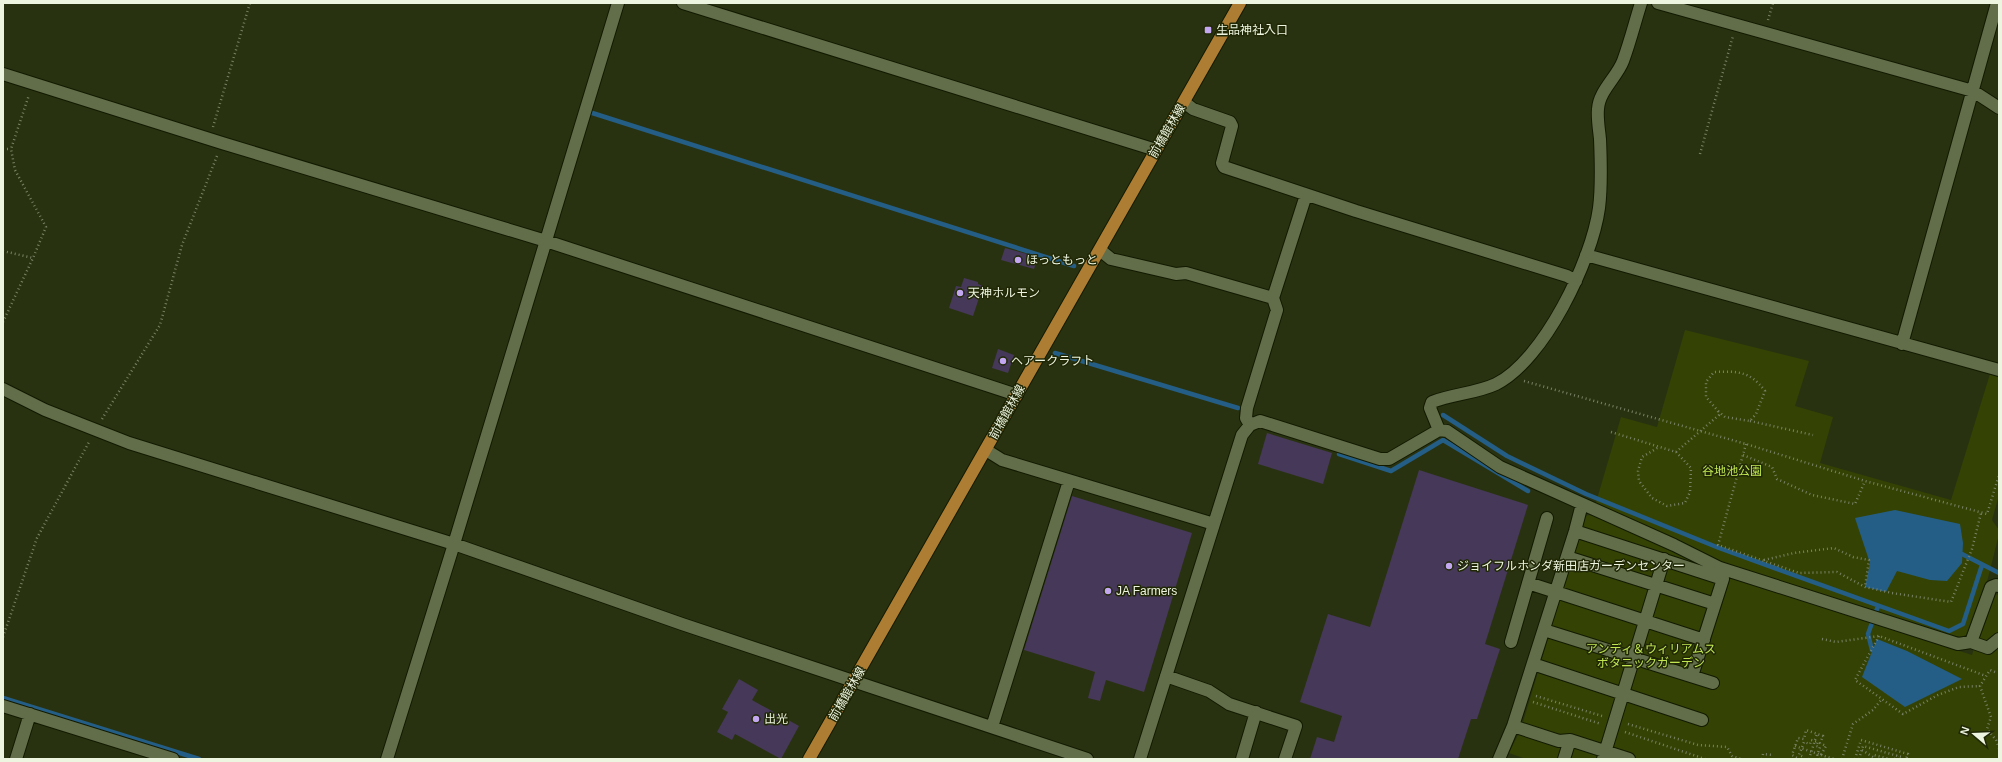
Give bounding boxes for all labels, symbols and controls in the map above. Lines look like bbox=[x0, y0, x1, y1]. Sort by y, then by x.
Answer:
place label: 生品神社入口 bbox=[1216, 23, 1288, 37]
marker: 生品神社入口 bbox=[1203, 25, 1213, 35]
street label: 前橋館林線 bbox=[1146, 102, 1188, 160]
place label: ほっともっと bbox=[1026, 253, 1098, 267]
marker: ほっともっと bbox=[1013, 255, 1023, 265]
place label: 天神ホルモン bbox=[968, 286, 1040, 300]
marker: 天神ホルモン bbox=[955, 288, 965, 298]
place label: ヘアークラフト bbox=[1011, 354, 1094, 368]
marker: ヘアークラフト bbox=[998, 356, 1008, 366]
street label: 前橋館林線 bbox=[986, 382, 1028, 442]
park label: 谷地池公園 bbox=[1702, 464, 1762, 478]
place label: ジョイフルホンダ新田店ガーデンセンター bbox=[1457, 559, 1685, 573]
marker: ジョイフルホンダ新田店ガーデンセンター bbox=[1444, 561, 1454, 571]
place label: JA Farmers bbox=[1116, 584, 1177, 598]
marker: JA Farmers bbox=[1103, 586, 1113, 596]
park label: アンディ＆ウィリアムス ボタニックガーデン bbox=[1586, 642, 1716, 670]
street label: 前橋館林線 bbox=[826, 665, 868, 723]
place label: 出光 bbox=[764, 712, 788, 726]
marker: 出光 bbox=[751, 714, 761, 724]
north arrow bbox=[1954, 714, 1994, 754]
text: N bbox=[1958, 725, 1972, 736]

